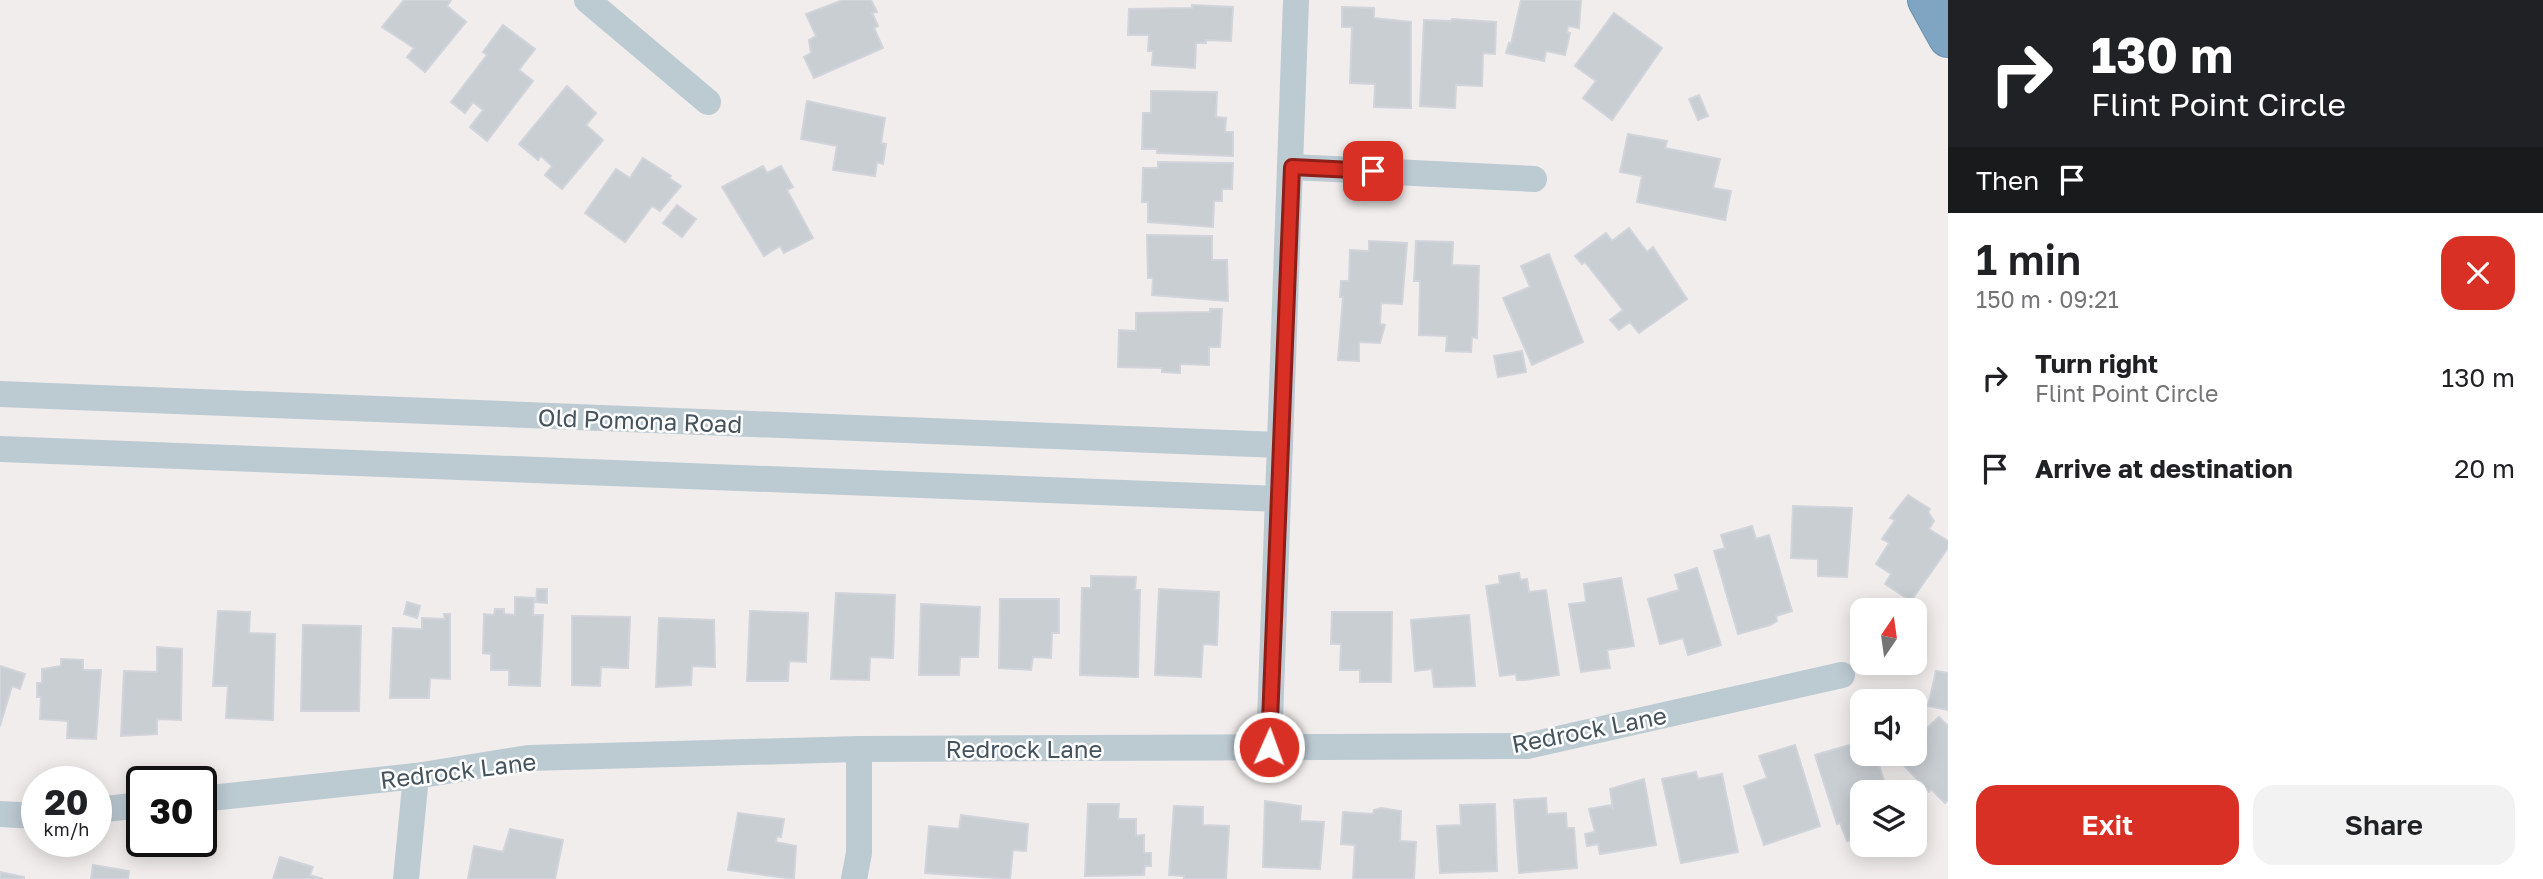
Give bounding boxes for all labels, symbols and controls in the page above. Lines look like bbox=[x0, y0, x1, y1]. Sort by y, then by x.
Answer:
text: 130 m bbox=[2091, 25, 2233, 84]
icon: right bbox=[1976, 28, 2067, 119]
text: Flint Point Circle bbox=[2091, 85, 2346, 123]
pin bbox=[1343, 141, 1403, 201]
icon: arrive bbox=[1354, 152, 1392, 190]
icon: arrive bbox=[2053, 161, 2091, 199]
text: Then bbox=[1976, 165, 2039, 196]
text: 1 min bbox=[1976, 234, 2081, 284]
button: close bbox=[2441, 236, 2515, 310]
text: 150 m · 09:21 bbox=[1976, 285, 2119, 313]
text: Turn right bbox=[2035, 348, 2158, 379]
icon: right bbox=[1976, 359, 2014, 397]
text: 130 m bbox=[2442, 362, 2515, 393]
text: Flint Point Circle bbox=[2035, 379, 2218, 407]
street label: Old Pomona Road bbox=[537, 402, 743, 438]
icon: arrive bbox=[1976, 450, 2014, 488]
text: Arrive at destination bbox=[2035, 453, 2293, 484]
text: 20 m bbox=[2454, 453, 2515, 484]
north arrow bbox=[1850, 598, 1927, 676]
map controls bbox=[1850, 598, 1927, 857]
button: sound bbox=[1850, 689, 1927, 766]
street label: Redrock Lane bbox=[1509, 700, 1669, 758]
position arrow bbox=[1232, 710, 1306, 784]
street label: Redrock Lane bbox=[945, 734, 1103, 763]
street label: Redrock Lane bbox=[378, 746, 538, 794]
speed limit sign: 30 bbox=[126, 766, 217, 857]
button: layers bbox=[1850, 780, 1927, 857]
text: 20 bbox=[44, 781, 89, 823]
button: Exit bbox=[1976, 785, 2239, 865]
button: Share bbox=[2253, 785, 2515, 865]
text: km/h bbox=[44, 818, 89, 840]

